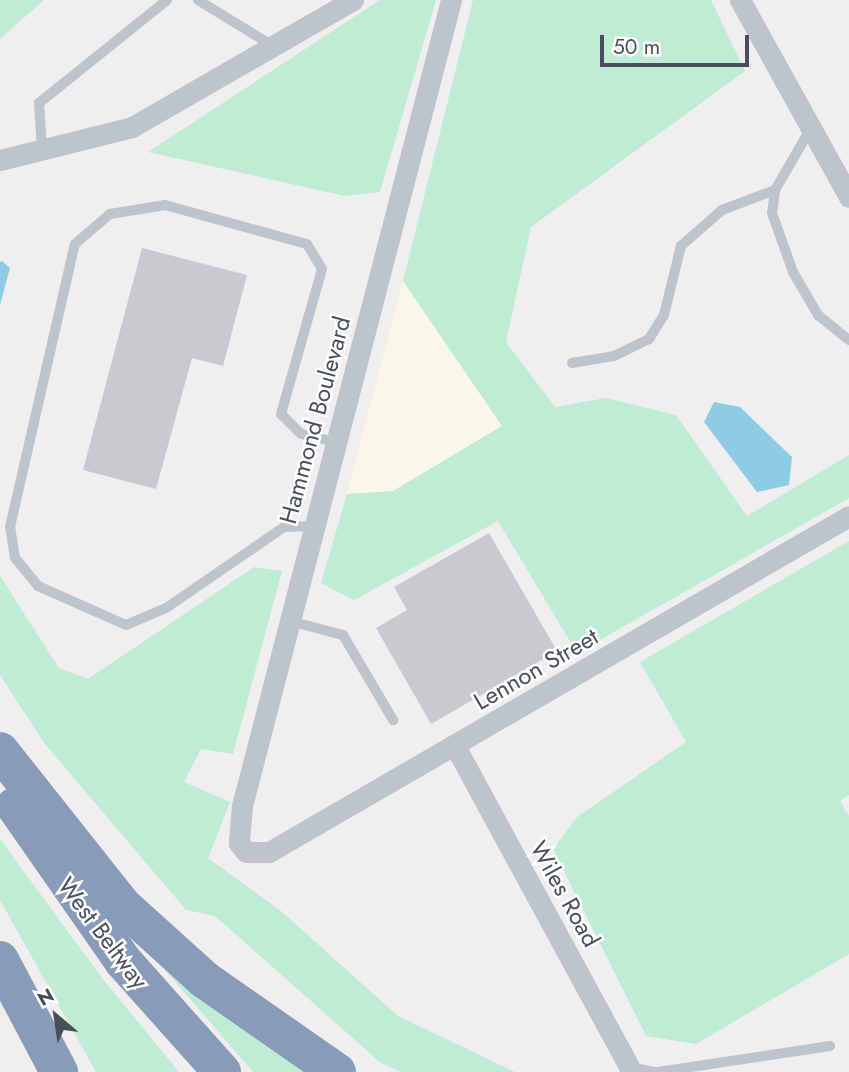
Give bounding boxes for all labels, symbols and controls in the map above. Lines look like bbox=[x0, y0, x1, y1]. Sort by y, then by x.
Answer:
scale bar bbox=[604, 21, 753, 65]
text: 50 m bbox=[613, 32, 660, 62]
street label: Hammond Boulevard bbox=[273, 313, 357, 527]
street label: Lennon Street bbox=[469, 622, 603, 716]
street label: Wiles Road bbox=[524, 836, 606, 952]
street label: West Beltway bbox=[52, 872, 154, 994]
north arrow bbox=[21, 981, 91, 1051]
text: N bbox=[32, 982, 59, 1013]

